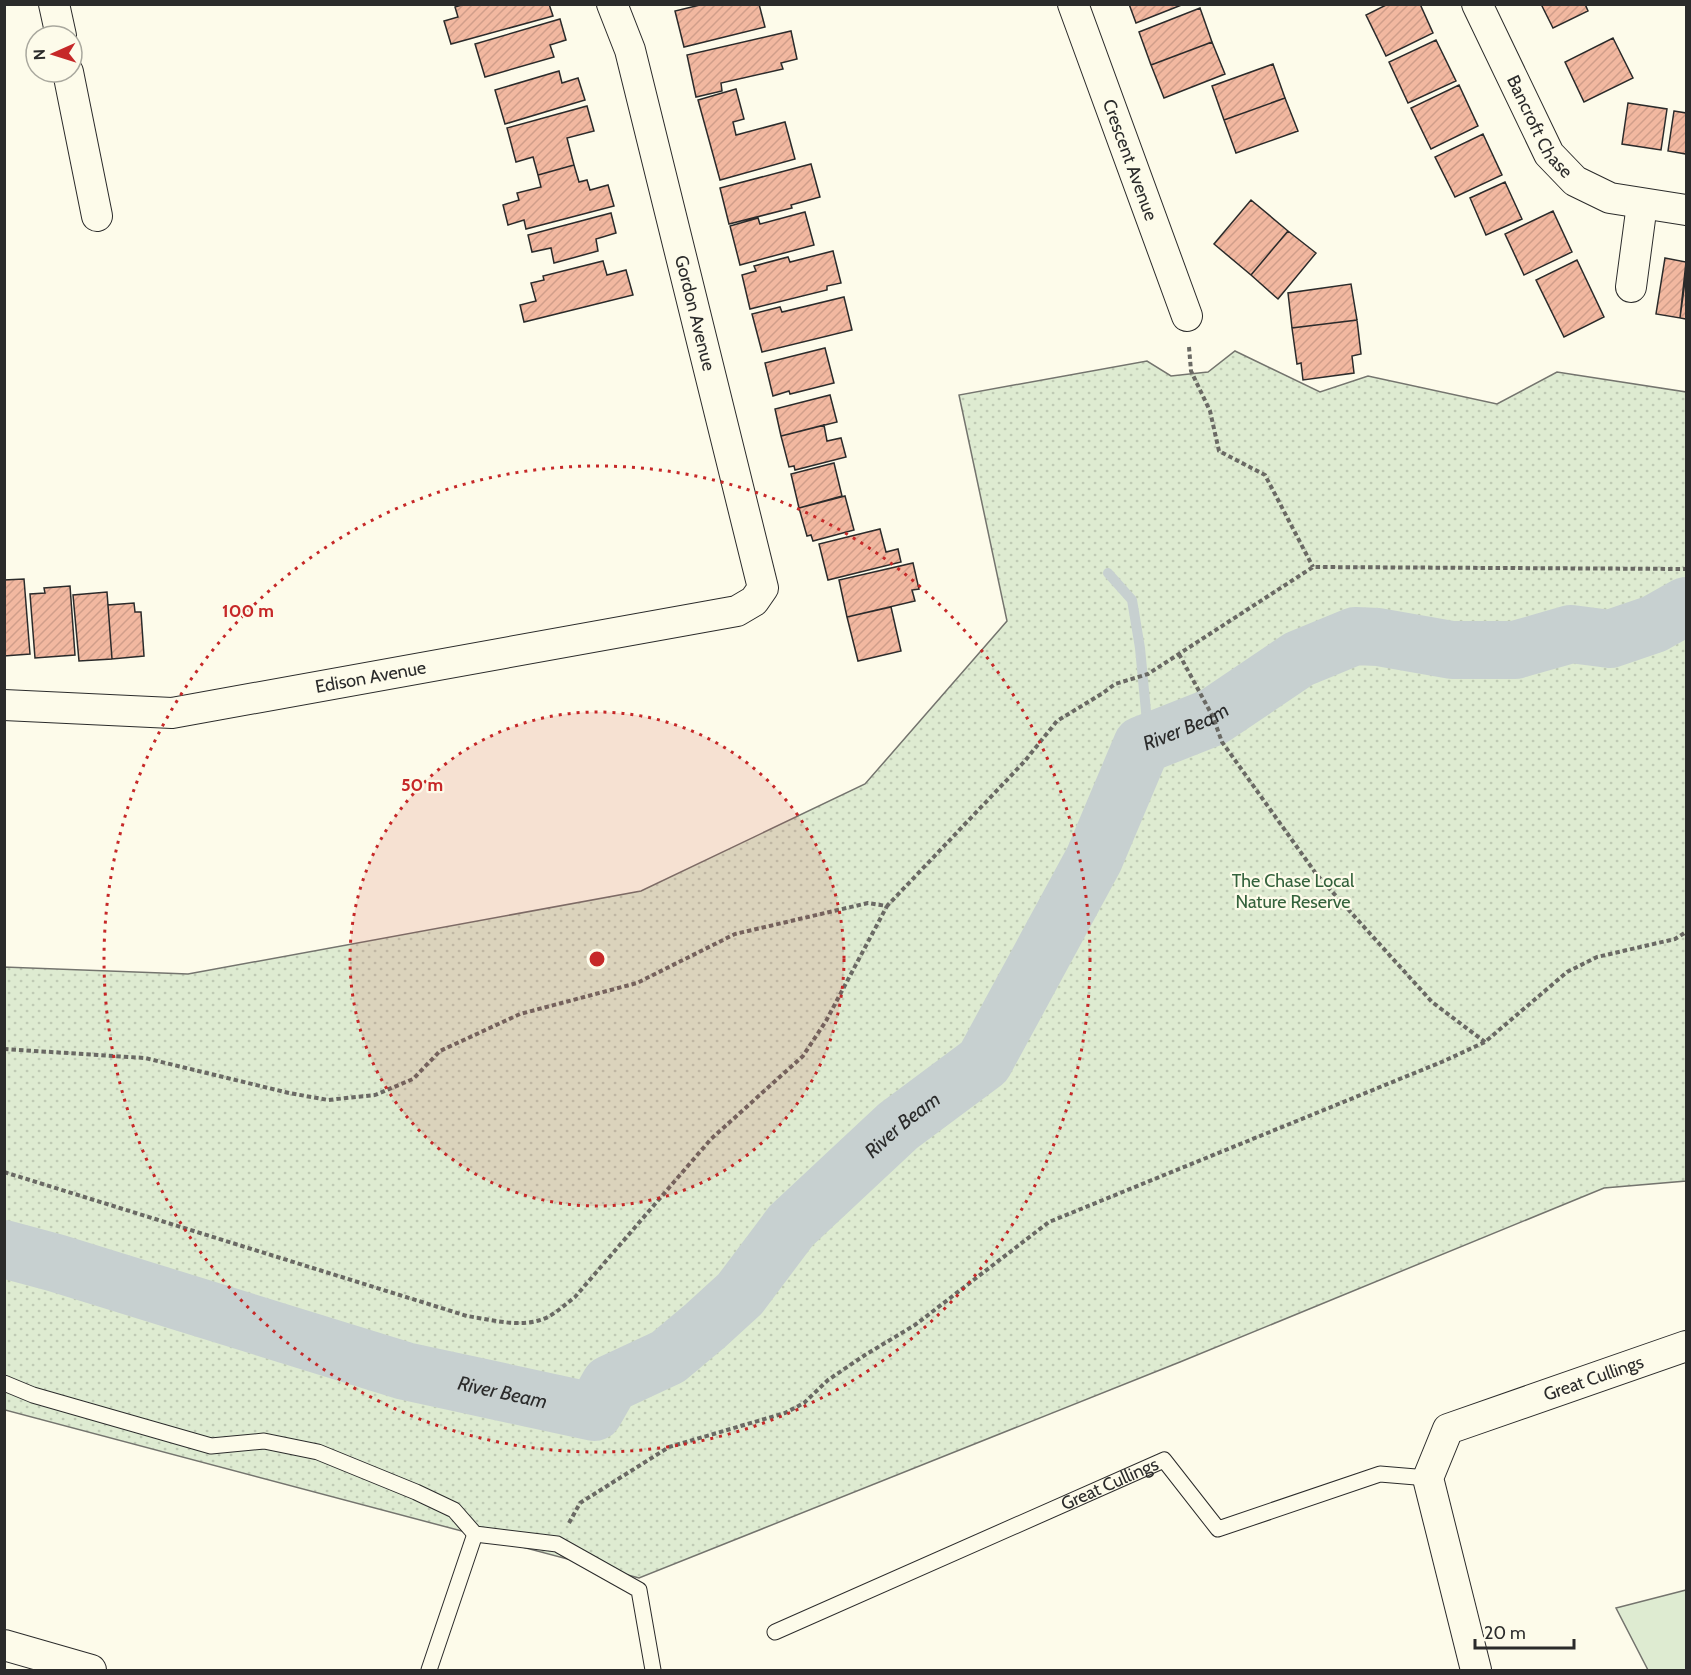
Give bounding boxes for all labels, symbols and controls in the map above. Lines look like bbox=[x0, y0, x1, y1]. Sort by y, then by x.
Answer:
north arrow bbox=[24, 24, 84, 84]
text: N bbox=[30, 49, 49, 61]
street label: Bancroft Chase bbox=[1502, 72, 1577, 183]
street label: Crescent Avenue bbox=[1098, 96, 1162, 224]
street label: Gordon Avenue bbox=[670, 253, 720, 373]
text: 100 m bbox=[222, 600, 274, 622]
street label: Edison Avenue bbox=[313, 656, 428, 698]
water label: River Beam bbox=[1139, 698, 1233, 755]
text: 50 m bbox=[401, 774, 443, 796]
park label: The Chase Local Nature Reserve bbox=[1232, 870, 1355, 913]
centre of rings bbox=[587, 949, 607, 969]
water label: River Beam bbox=[860, 1087, 945, 1163]
street label: Great Cullings bbox=[1541, 1351, 1646, 1406]
water label: River Beam bbox=[456, 1371, 549, 1414]
street label: Great Cullings bbox=[1058, 1453, 1162, 1515]
scale bar bbox=[1475, 1612, 1574, 1650]
text: 20 m bbox=[1484, 1622, 1526, 1644]

